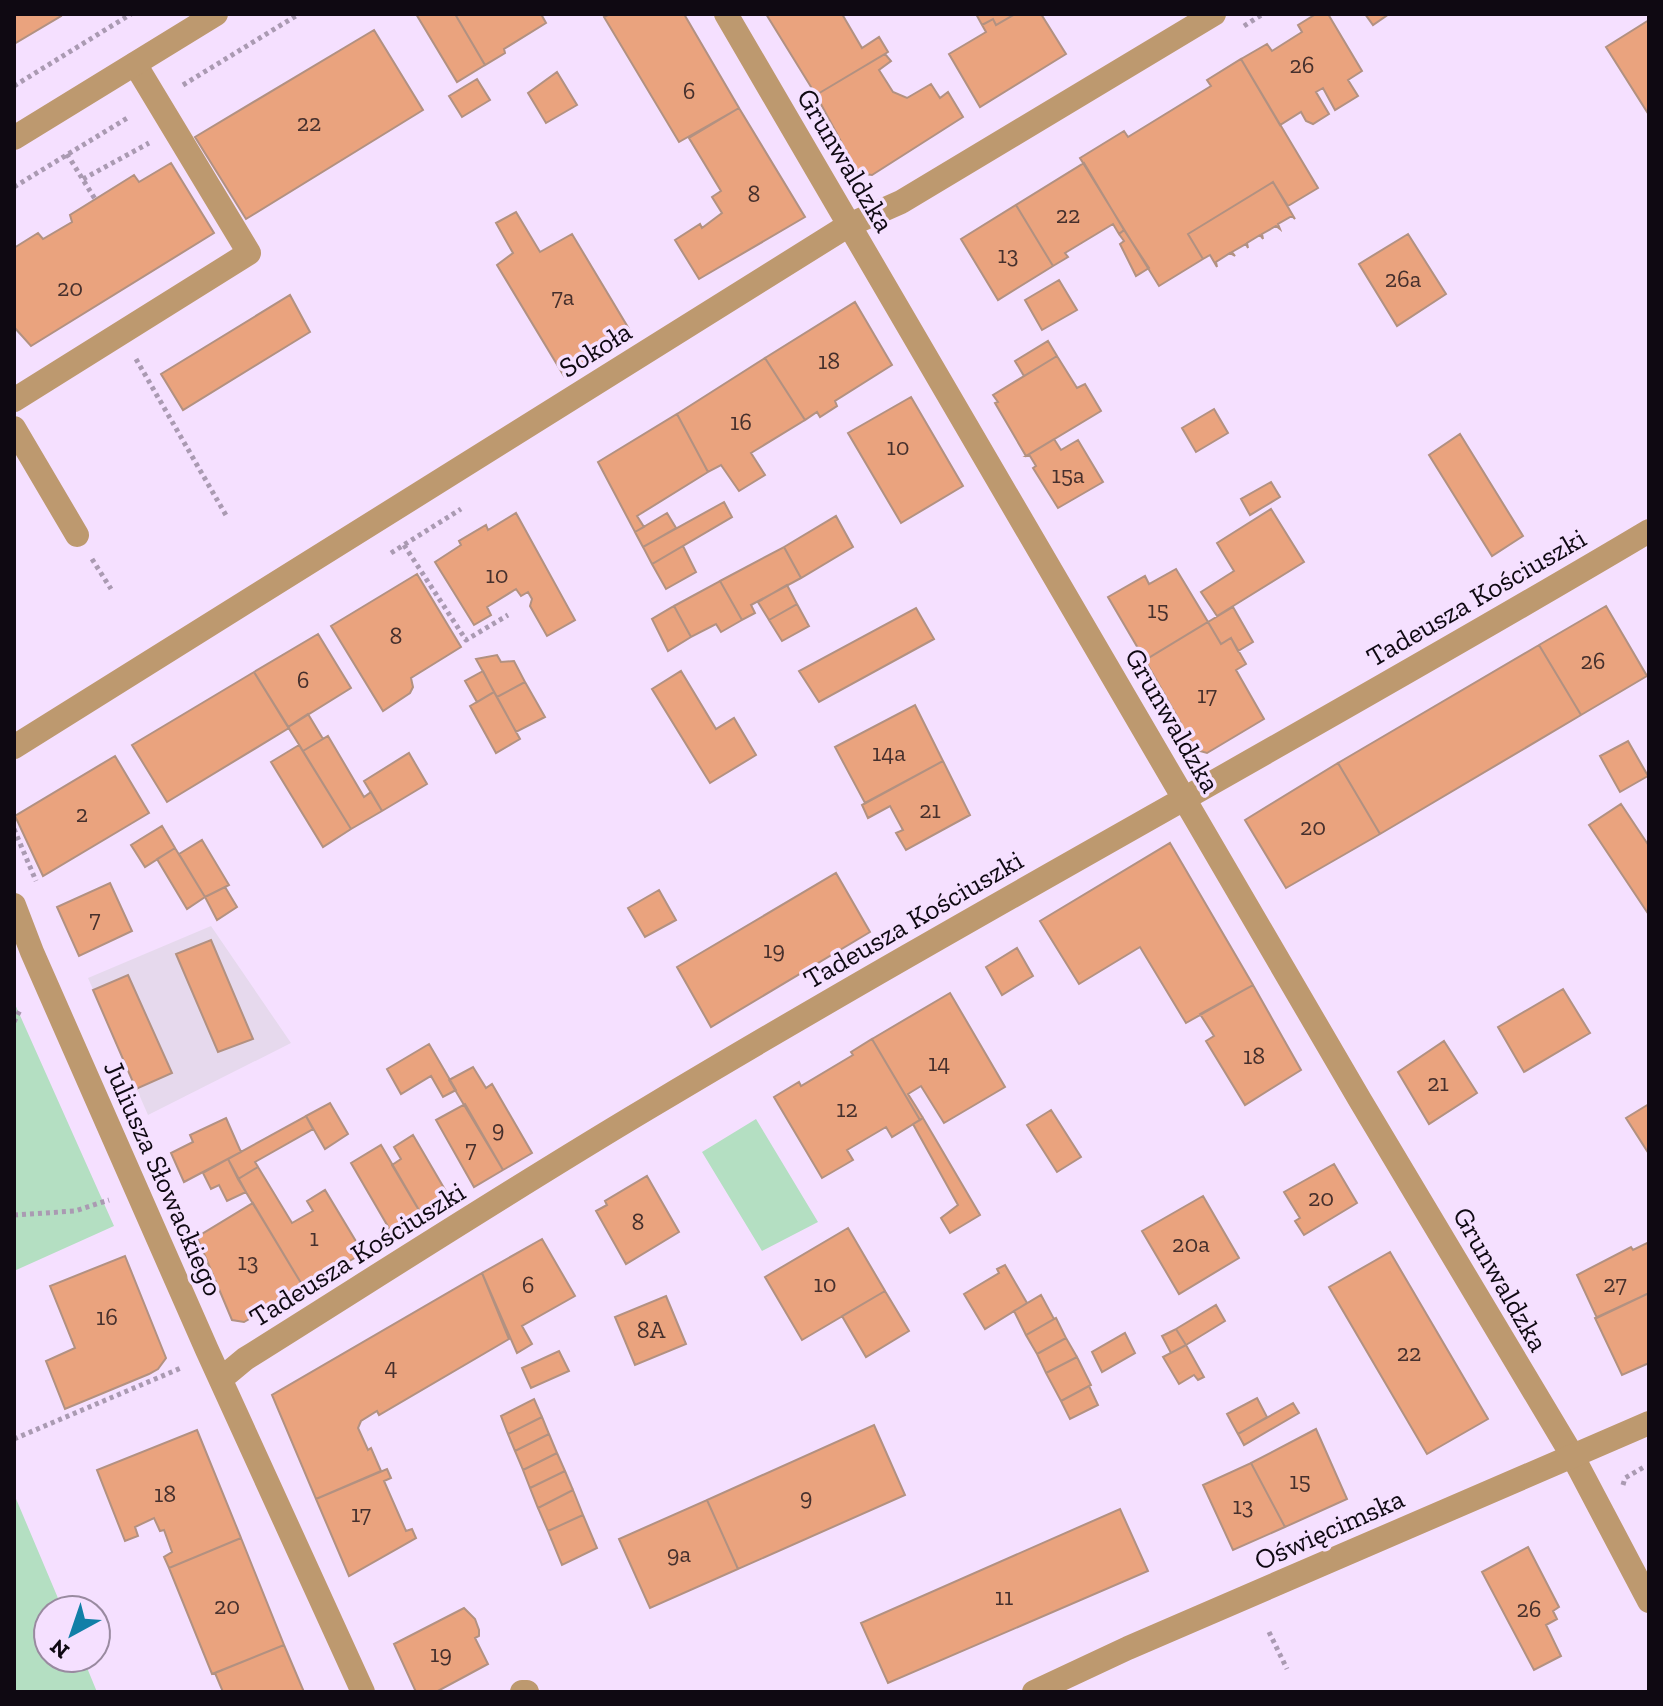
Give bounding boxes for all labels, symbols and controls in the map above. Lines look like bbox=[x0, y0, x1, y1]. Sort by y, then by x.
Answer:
house number: 26 bbox=[1289, 50, 1315, 79]
house number: 6 bbox=[683, 76, 695, 105]
street label: Grunwaldzka bbox=[790, 83, 901, 238]
house number: 22 bbox=[297, 108, 321, 137]
house number: 8 bbox=[748, 179, 760, 208]
house number: 22 bbox=[1056, 200, 1080, 229]
house number: 13 bbox=[998, 240, 1018, 269]
house number: 26a bbox=[1385, 264, 1422, 293]
house number: 20 bbox=[57, 273, 83, 302]
house number: 7a bbox=[552, 282, 575, 311]
street label: Sokoła bbox=[553, 314, 638, 384]
house number: 18 bbox=[818, 346, 840, 375]
house number: 16 bbox=[730, 407, 752, 436]
house number: 10 bbox=[886, 432, 910, 461]
house number: 15a bbox=[1051, 460, 1085, 489]
street label: Tadeusza Kościuszki bbox=[1361, 521, 1592, 674]
house number: 10 bbox=[485, 560, 509, 589]
house number: 15 bbox=[1147, 595, 1169, 624]
house number: 8 bbox=[390, 621, 402, 650]
street label: Grunwaldzka bbox=[1118, 642, 1227, 799]
house number: 26 bbox=[1580, 646, 1606, 675]
house number: 6 bbox=[297, 665, 309, 694]
house number: 17 bbox=[1197, 680, 1217, 709]
house number: 14a bbox=[872, 738, 906, 767]
house number: 21 bbox=[919, 795, 941, 824]
house number: 2 bbox=[76, 799, 88, 828]
house number: 20 bbox=[1300, 812, 1326, 841]
street label: Tadeusza Kościuszki bbox=[798, 843, 1029, 996]
house number: 7 bbox=[89, 904, 101, 933]
house number: 19 bbox=[763, 935, 785, 964]
house number: 18 bbox=[1243, 1041, 1265, 1070]
house number: 14 bbox=[928, 1048, 950, 1077]
street label: Juliusza Słowackiego bbox=[97, 1056, 230, 1301]
house number: 21 bbox=[1427, 1068, 1449, 1097]
house number: 12 bbox=[836, 1094, 858, 1123]
house number: 9 bbox=[492, 1114, 504, 1143]
house number: 7 bbox=[465, 1134, 477, 1163]
street label: Tadeusza Kościuszki bbox=[244, 1175, 471, 1334]
house number: 20 bbox=[1308, 1183, 1334, 1212]
street label: Grunwaldzka bbox=[1446, 1201, 1555, 1358]
house number: 8 bbox=[632, 1207, 644, 1236]
house number: 1 bbox=[309, 1223, 319, 1252]
house number: 20a bbox=[1172, 1229, 1210, 1258]
house number: 13 bbox=[238, 1247, 258, 1276]
house number: 10 bbox=[813, 1269, 837, 1298]
house number: 27 bbox=[1603, 1269, 1627, 1298]
house number: 6 bbox=[522, 1270, 534, 1299]
house number: 16 bbox=[96, 1302, 118, 1331]
house number: 8A bbox=[637, 1315, 666, 1344]
house number: 22 bbox=[1397, 1338, 1421, 1367]
house number: 4 bbox=[385, 1352, 398, 1381]
house number: 15 bbox=[1289, 1466, 1311, 1495]
house number: 18 bbox=[154, 1479, 176, 1508]
house number: 9 bbox=[800, 1482, 812, 1511]
street label: Oświęcimska bbox=[1249, 1482, 1410, 1577]
house number: 13 bbox=[1233, 1491, 1253, 1520]
house number: 17 bbox=[351, 1499, 371, 1528]
house number: 9a bbox=[667, 1539, 692, 1568]
house number: 11 bbox=[995, 1582, 1013, 1611]
house number: 20 bbox=[214, 1591, 240, 1620]
north arrow bbox=[32, 1594, 112, 1674]
house number: 26 bbox=[1516, 1594, 1542, 1623]
text: N bbox=[44, 1633, 75, 1665]
house number: 19 bbox=[430, 1639, 452, 1668]

